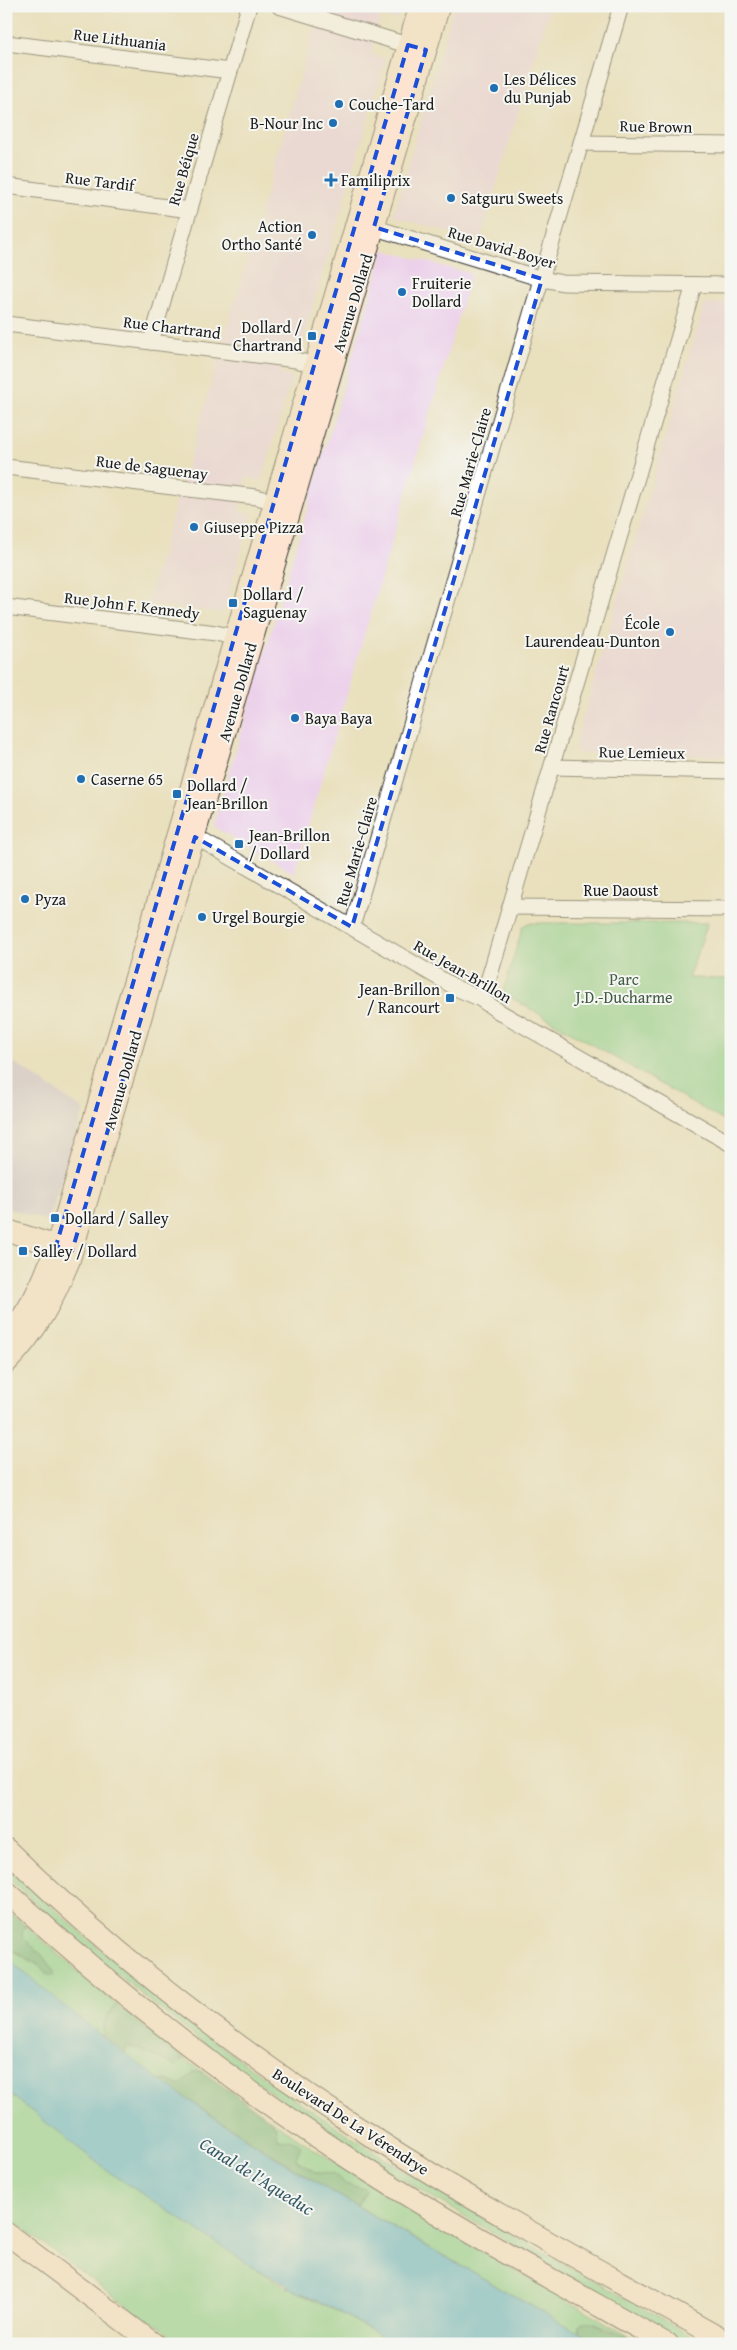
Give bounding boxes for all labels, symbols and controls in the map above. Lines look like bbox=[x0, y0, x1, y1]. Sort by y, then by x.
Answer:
street label: Rue Lithuania bbox=[72, 21, 168, 57]
place label: Les Délices du Punjab bbox=[504, 67, 576, 109]
marker: Les Délices du Punjab bbox=[488, 82, 500, 94]
place label: Couche-Tard bbox=[349, 92, 435, 116]
marker: Couche-Tard bbox=[333, 98, 345, 110]
place label: B-Nour Inc bbox=[250, 111, 323, 135]
street label: Rue Brown bbox=[619, 113, 693, 139]
marker: B-Nour Inc bbox=[327, 117, 339, 129]
street label: Rue Béique bbox=[161, 130, 205, 208]
street label: Rue Tardif bbox=[64, 165, 138, 197]
place label: Familiprix bbox=[341, 168, 411, 192]
marker: Familiprix bbox=[325, 174, 337, 186]
place label: Satguru Sweets bbox=[461, 186, 563, 210]
marker: Satguru Sweets bbox=[445, 192, 457, 204]
place label: Action Ortho Santé bbox=[222, 214, 302, 256]
street label: Rue David-Boyer bbox=[445, 219, 559, 275]
marker: Action Ortho Santé bbox=[306, 229, 318, 241]
street label: Avenue Dollard bbox=[326, 250, 379, 355]
place label: Fruiterie Dollard bbox=[412, 271, 471, 313]
marker: Fruiterie Dollard bbox=[396, 286, 408, 298]
street label: Rue Chartrand bbox=[122, 309, 223, 345]
place label: Dollard / Chartrand bbox=[233, 315, 302, 357]
marker: Dollard / Chartrand bbox=[306, 330, 318, 342]
street label: Rue Marie-Claire bbox=[443, 404, 497, 520]
street label: Rue de Saguenay bbox=[95, 448, 209, 486]
place label: Giuseppe Pizza bbox=[204, 515, 304, 539]
marker: Giuseppe Pizza bbox=[188, 521, 200, 533]
place label: Dollard / Saguenay bbox=[243, 582, 307, 624]
street label: Rue John F. Kennedy bbox=[63, 585, 201, 625]
marker: Dollard / Saguenay bbox=[227, 597, 239, 609]
place label: École Laurendeau-Dunton bbox=[525, 611, 660, 653]
marker: École Laurendeau-Dunton bbox=[664, 626, 676, 638]
street label: Avenue Dollard bbox=[211, 639, 263, 744]
street label: Rue Rancourt bbox=[527, 662, 575, 756]
place label: Baya Baya bbox=[305, 706, 373, 730]
marker: Baya Baya bbox=[289, 712, 301, 724]
street label: Rue Lemieux bbox=[599, 739, 686, 765]
place label: Caserne 65 bbox=[91, 767, 163, 791]
marker: Caserne 65 bbox=[75, 773, 87, 785]
place label: Dollard / Jean-Brillon bbox=[185, 773, 268, 815]
marker: Dollard / Jean-Brillon bbox=[171, 788, 183, 800]
street label: Rue Marie-Claire bbox=[329, 793, 383, 909]
place label: Jean-Brillon / Dollard bbox=[247, 823, 330, 865]
marker: Jean-Brillon / Dollard bbox=[233, 838, 245, 850]
street label: Rue Daoust bbox=[584, 878, 659, 902]
place label: Pyza bbox=[35, 887, 67, 911]
marker: Pyza bbox=[19, 893, 31, 905]
place label: Urgel Bourgie bbox=[212, 905, 305, 929]
marker: Urgel Bourgie bbox=[196, 911, 208, 923]
street label: Rue Jean-Brillon bbox=[409, 933, 517, 1009]
park label: Parc J.D.-Ducharme bbox=[574, 967, 672, 1009]
place label: Jean-Brillon / Rancourt bbox=[357, 977, 440, 1019]
marker: Jean-Brillon / Rancourt bbox=[444, 992, 456, 1004]
street label: Avenue Dollard bbox=[96, 1027, 148, 1132]
place label: Dollard / Salley bbox=[65, 1206, 169, 1230]
marker: Dollard / Salley bbox=[49, 1212, 61, 1224]
place label: Salley / Dollard bbox=[33, 1239, 137, 1263]
marker: Salley / Dollard bbox=[17, 1245, 29, 1257]
street label: Boulevard De La Vérendrye bbox=[268, 2061, 434, 2181]
water label: Canal de l'Aqueduc bbox=[195, 2130, 320, 2222]

